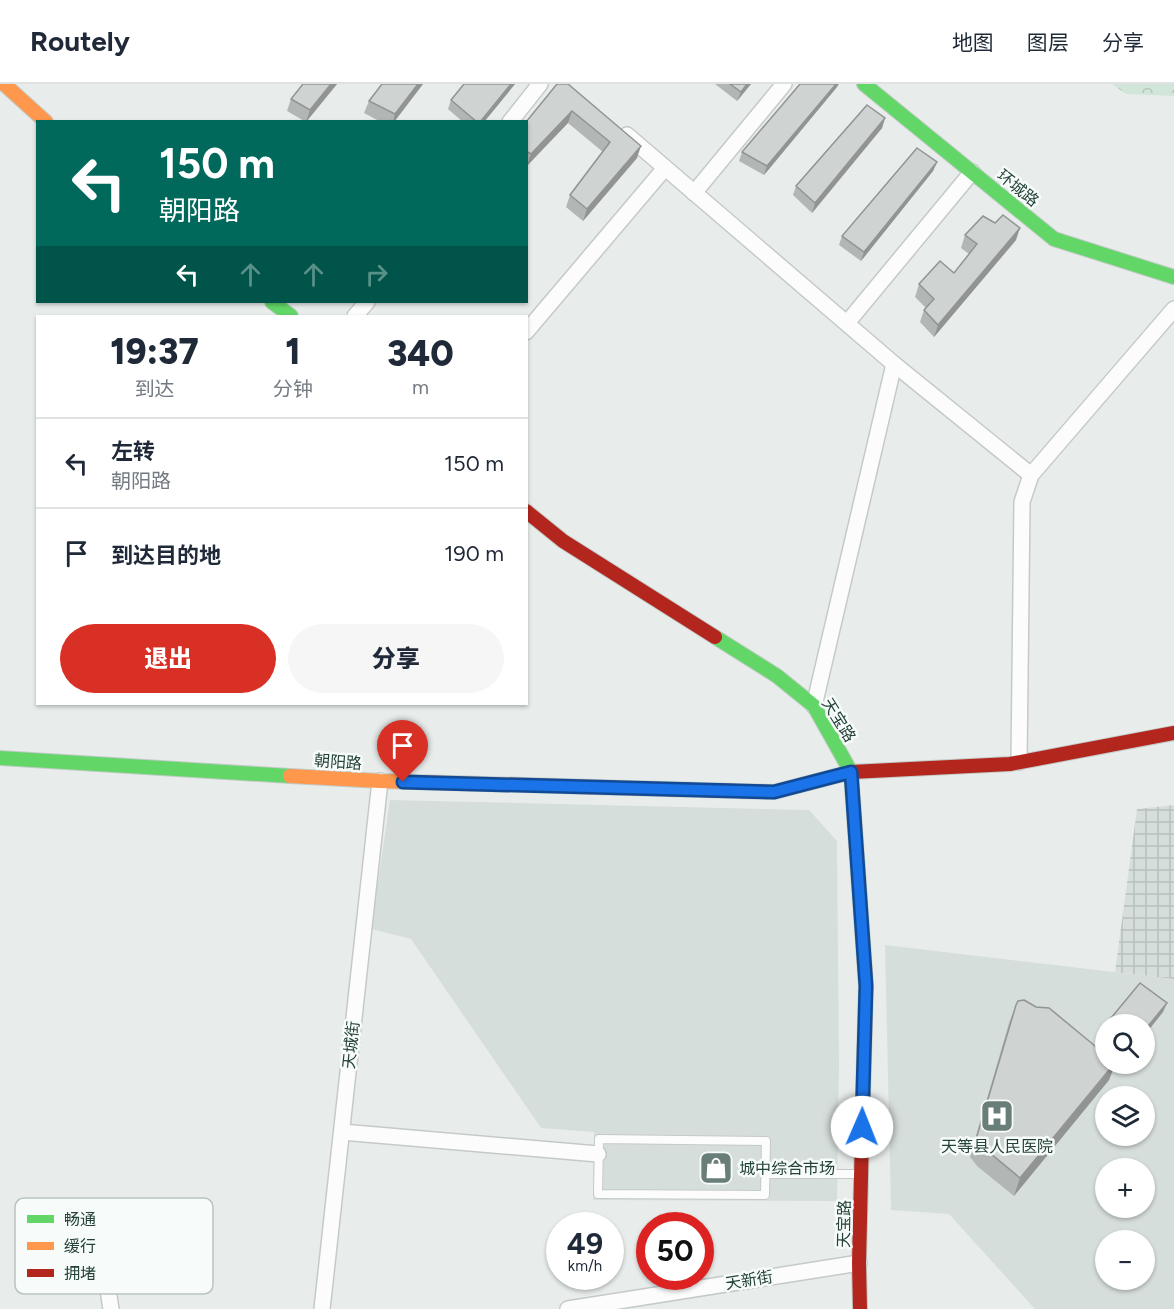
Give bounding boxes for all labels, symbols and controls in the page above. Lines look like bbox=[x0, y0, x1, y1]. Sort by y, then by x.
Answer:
text: Routely bbox=[30, 24, 130, 58]
text: 地图 bbox=[952, 30, 994, 55]
text: 图层 bbox=[1027, 30, 1069, 55]
text: 分享 bbox=[1102, 30, 1144, 55]
text: 150 m bbox=[159, 138, 275, 189]
icon: left bbox=[60, 144, 138, 222]
street label: 环城路 bbox=[993, 166, 1043, 210]
text: 朝阳路 bbox=[159, 194, 240, 227]
icon: left bbox=[171, 258, 204, 291]
icon: ahead bbox=[234, 258, 267, 291]
icon: ahead bbox=[297, 258, 330, 291]
icon: right bbox=[360, 258, 393, 291]
text: 19:37 bbox=[110, 330, 199, 373]
text: 1 bbox=[285, 330, 301, 373]
text: 340 bbox=[387, 332, 454, 375]
text: m bbox=[412, 375, 429, 399]
text: 到达 bbox=[134, 377, 174, 401]
text: 分钟 bbox=[273, 377, 313, 401]
text: 左转 bbox=[111, 438, 155, 465]
icon: left bbox=[60, 447, 93, 480]
text: 150 m bbox=[444, 450, 504, 477]
text: 朝阳路 bbox=[111, 469, 171, 493]
icon: arrive bbox=[60, 537, 93, 570]
text: 190 m bbox=[444, 540, 504, 567]
text: 到达目的地 bbox=[111, 542, 221, 569]
button: 退出 bbox=[60, 624, 276, 693]
button: 分享 bbox=[288, 624, 504, 693]
street label: 天宝路 bbox=[818, 695, 860, 745]
pin bbox=[377, 720, 428, 782]
icon: arrive bbox=[386, 729, 419, 762]
street label: 朝阳路 bbox=[313, 751, 363, 773]
map controls bbox=[1095, 1014, 1155, 1290]
button: search bbox=[1095, 1014, 1155, 1074]
street label: 天城街 bbox=[339, 1020, 363, 1070]
button: layers bbox=[1095, 1086, 1155, 1146]
position arrow bbox=[830, 1095, 894, 1159]
hospital icon: 天等县人民医院 bbox=[979, 1098, 1015, 1134]
place label: 天等县人民医院 bbox=[941, 1137, 1053, 1156]
shop icon: 城中综合市场 bbox=[698, 1150, 734, 1186]
button: + bbox=[1095, 1158, 1155, 1218]
place label: 城中综合市场 bbox=[739, 1159, 835, 1178]
legend bbox=[15, 1198, 213, 1294]
street label: 天宝路 bbox=[834, 1200, 854, 1248]
text: 畅通 bbox=[64, 1210, 96, 1229]
speed limit sign: 50 bbox=[636, 1212, 714, 1290]
text: 49 bbox=[567, 1225, 603, 1262]
button: − bbox=[1095, 1230, 1155, 1290]
text: 缓行 bbox=[64, 1237, 96, 1256]
text: km/h bbox=[568, 1257, 602, 1275]
text: 拥堵 bbox=[64, 1264, 96, 1283]
street label: 天新街 bbox=[724, 1267, 774, 1293]

